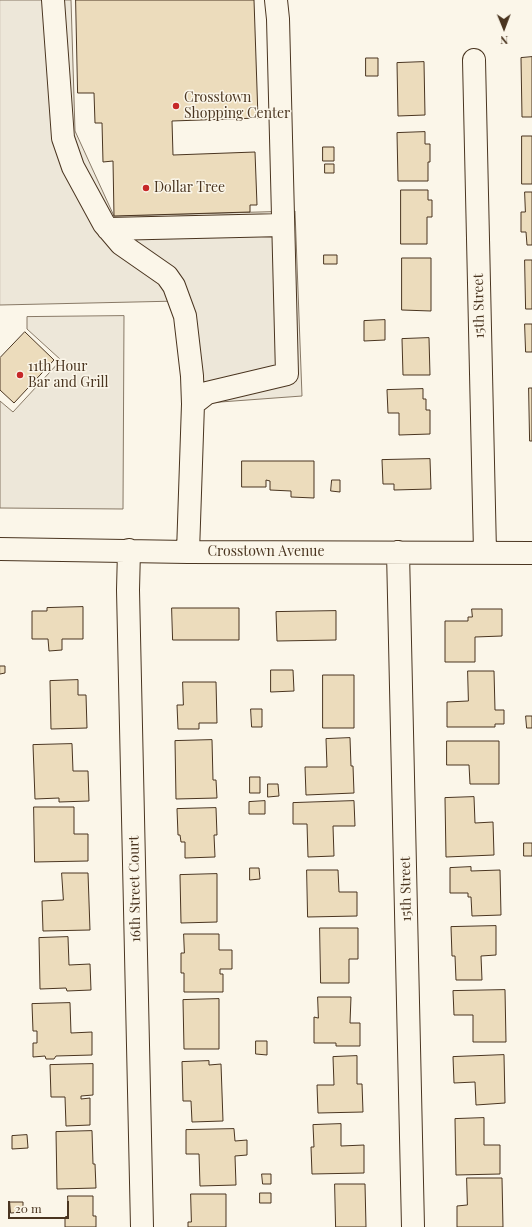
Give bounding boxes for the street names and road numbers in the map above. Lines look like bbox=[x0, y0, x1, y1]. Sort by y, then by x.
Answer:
street label: 15th Street bbox=[470, 273, 488, 339]
street label: Crosstown Avenue bbox=[207, 544, 325, 560]
street label: 16th Street Court bbox=[126, 835, 144, 943]
street label: 15th Street bbox=[397, 856, 415, 922]

